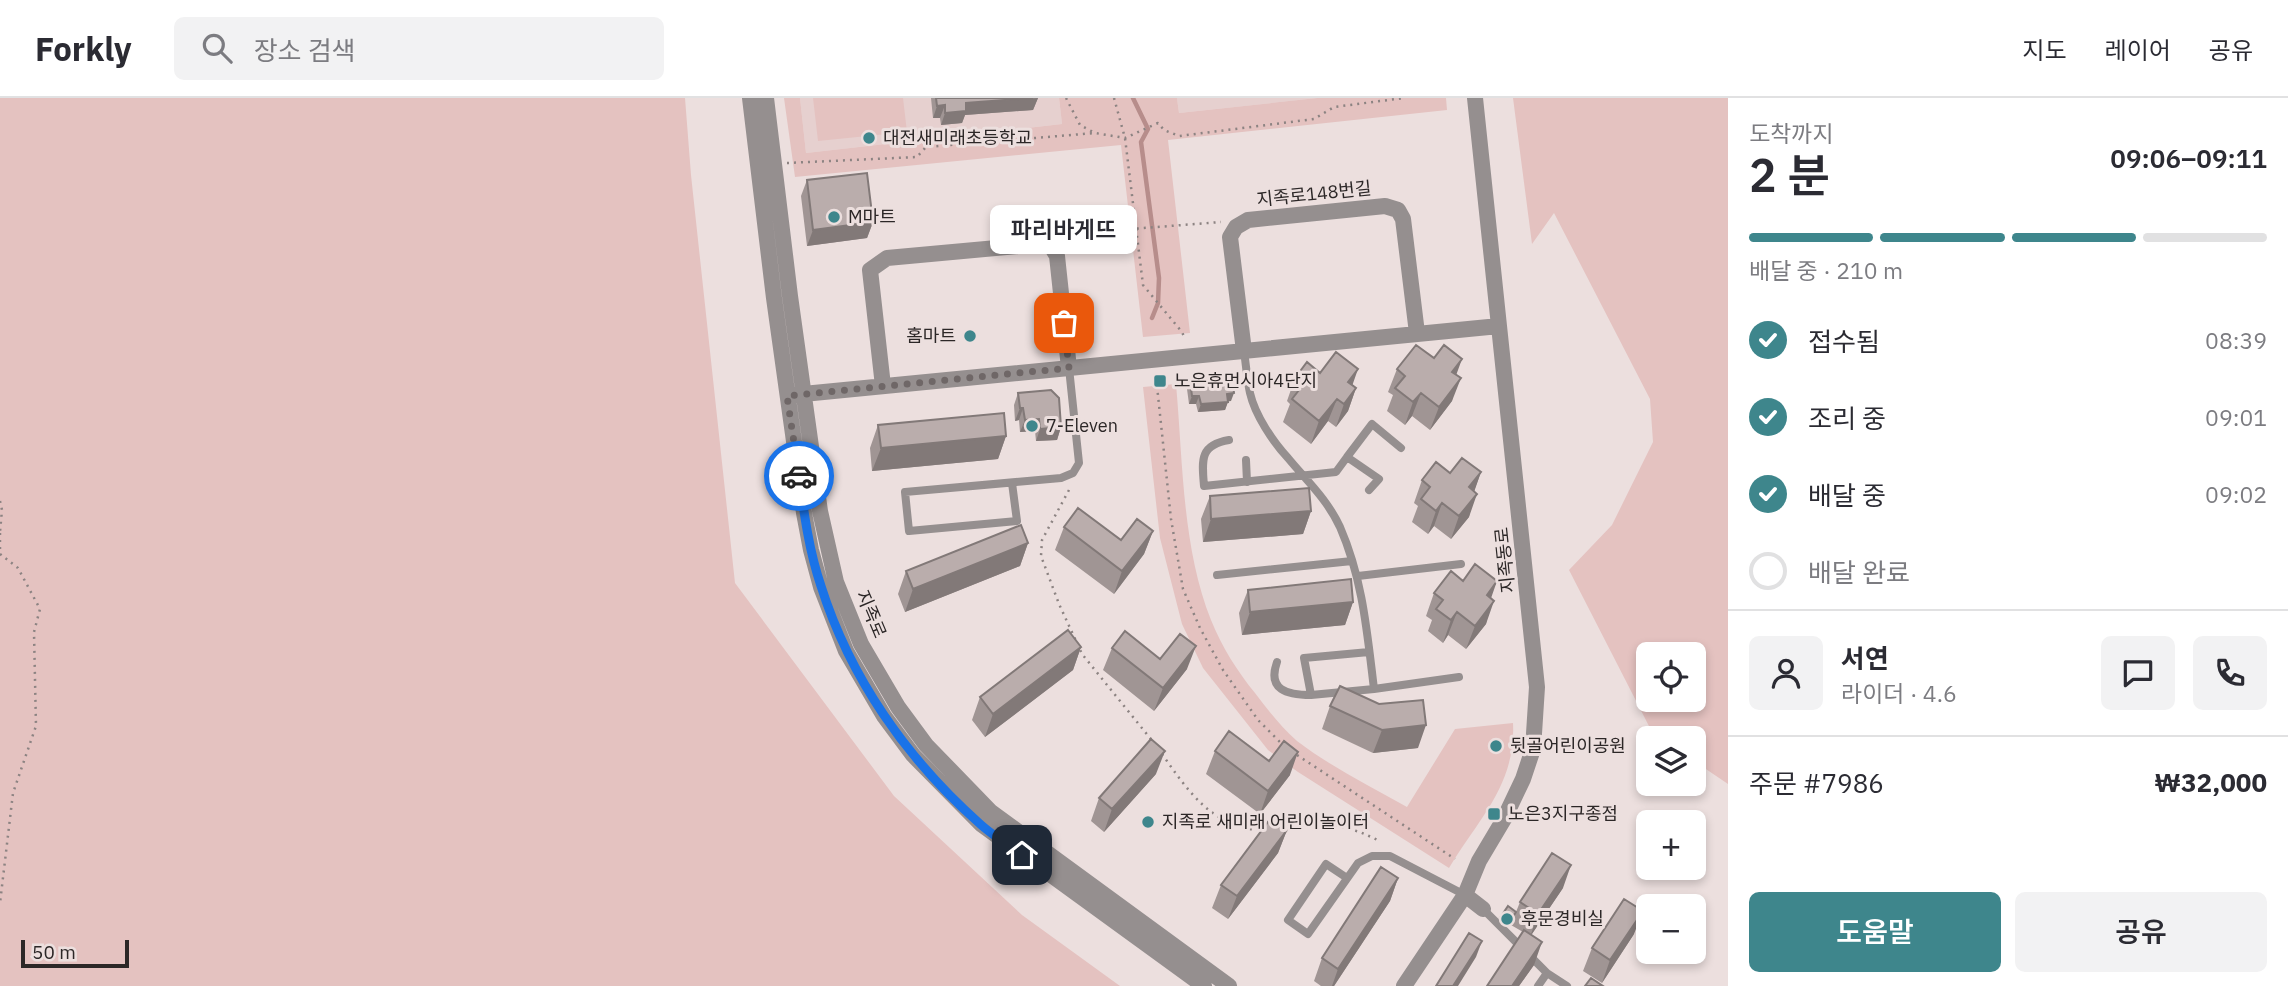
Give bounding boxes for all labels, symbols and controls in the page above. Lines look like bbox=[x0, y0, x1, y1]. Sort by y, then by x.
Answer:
search box bbox=[174, 17, 664, 80]
text: Forkly bbox=[35, 27, 132, 70]
icon: search bbox=[198, 29, 236, 67]
text: 장소 검색 bbox=[254, 33, 356, 67]
text: 지도 bbox=[2022, 34, 2067, 66]
text: 레이어 bbox=[2105, 34, 2171, 66]
text: 공유 bbox=[2209, 34, 2253, 66]
text: 도착까지 bbox=[1749, 118, 1834, 148]
place label: 대전새미래초등학교 bbox=[883, 126, 1032, 149]
marker: 대전새미래초등학교 bbox=[861, 130, 877, 146]
text: 09:06–09:11 bbox=[2110, 141, 2267, 175]
text: 2 분 bbox=[1749, 145, 1830, 205]
street label: 지족로148번길 bbox=[1255, 176, 1372, 211]
callout: 파리바게뜨 bbox=[990, 204, 1138, 253]
place label: M마트 bbox=[848, 205, 896, 228]
marker: M마트 bbox=[826, 209, 842, 225]
text: 파리바게뜨 bbox=[1011, 214, 1116, 244]
text: 배달 중 · 210 m bbox=[1749, 255, 1903, 285]
pin bbox=[1034, 293, 1094, 353]
icon: bag bbox=[1045, 304, 1083, 342]
icon: check bbox=[1749, 321, 1787, 359]
place label: 홈마트 bbox=[906, 324, 956, 347]
text: 접수됨 bbox=[1808, 324, 1880, 358]
text: 08:39 bbox=[2205, 325, 2267, 355]
marker: 홈마트 bbox=[962, 328, 978, 344]
place label: 노은휴먼시아4단지 bbox=[1174, 369, 1317, 392]
marker: 노은휴먼시아4단지 bbox=[1152, 373, 1168, 389]
icon: check bbox=[1749, 398, 1787, 436]
text: 조리 중 bbox=[1808, 401, 1886, 435]
text: 09:01 bbox=[2205, 402, 2267, 432]
place label: 7-Eleven bbox=[1046, 414, 1118, 437]
marker: 7-Eleven bbox=[1024, 418, 1040, 434]
courier bbox=[764, 441, 834, 511]
icon: car bbox=[780, 457, 818, 495]
icon: check bbox=[1749, 475, 1787, 513]
text: 배달 중 bbox=[1808, 478, 1886, 512]
text: 09:02 bbox=[2205, 479, 2267, 509]
street label: 지족동로 bbox=[1490, 526, 1519, 594]
text: 배달 완료 bbox=[1808, 555, 1910, 589]
street label: 지족로 bbox=[851, 586, 892, 641]
button: person bbox=[1749, 636, 1823, 710]
button: chat bbox=[2101, 636, 2175, 710]
button: phone bbox=[2193, 636, 2267, 710]
text: 서연 bbox=[1841, 641, 1889, 675]
map controls bbox=[1636, 642, 1706, 964]
button: locate bbox=[1636, 642, 1706, 712]
text: 라이더 · 4.6 bbox=[1841, 678, 1957, 708]
button: layers bbox=[1636, 726, 1706, 796]
place label: 뒷골어린이공원 bbox=[1510, 734, 1626, 757]
marker: 뒷골어린이공원 bbox=[1488, 738, 1504, 754]
text: ₩32,000 bbox=[2154, 765, 2267, 799]
text: 주문 #7986 bbox=[1749, 766, 1884, 800]
place label: 노은3지구종점 bbox=[1508, 802, 1618, 825]
marker: 노은3지구종점 bbox=[1486, 806, 1502, 822]
place label: 지족로 새미래 어린이놀이터 bbox=[1162, 810, 1369, 833]
button: + bbox=[1636, 810, 1706, 880]
marker: 지족로 새미래 어린이놀이터 bbox=[1140, 814, 1156, 830]
pin bbox=[992, 825, 1052, 885]
icon: home bbox=[1003, 836, 1041, 874]
button: 도움말 bbox=[1749, 892, 2001, 972]
button: 공유 bbox=[2015, 892, 2267, 972]
button: − bbox=[1636, 894, 1706, 964]
place label: 후문경비실 bbox=[1521, 907, 1604, 930]
marker: 후문경비실 bbox=[1499, 911, 1515, 927]
scale bar bbox=[21, 937, 130, 969]
text: 50 m bbox=[32, 940, 76, 964]

